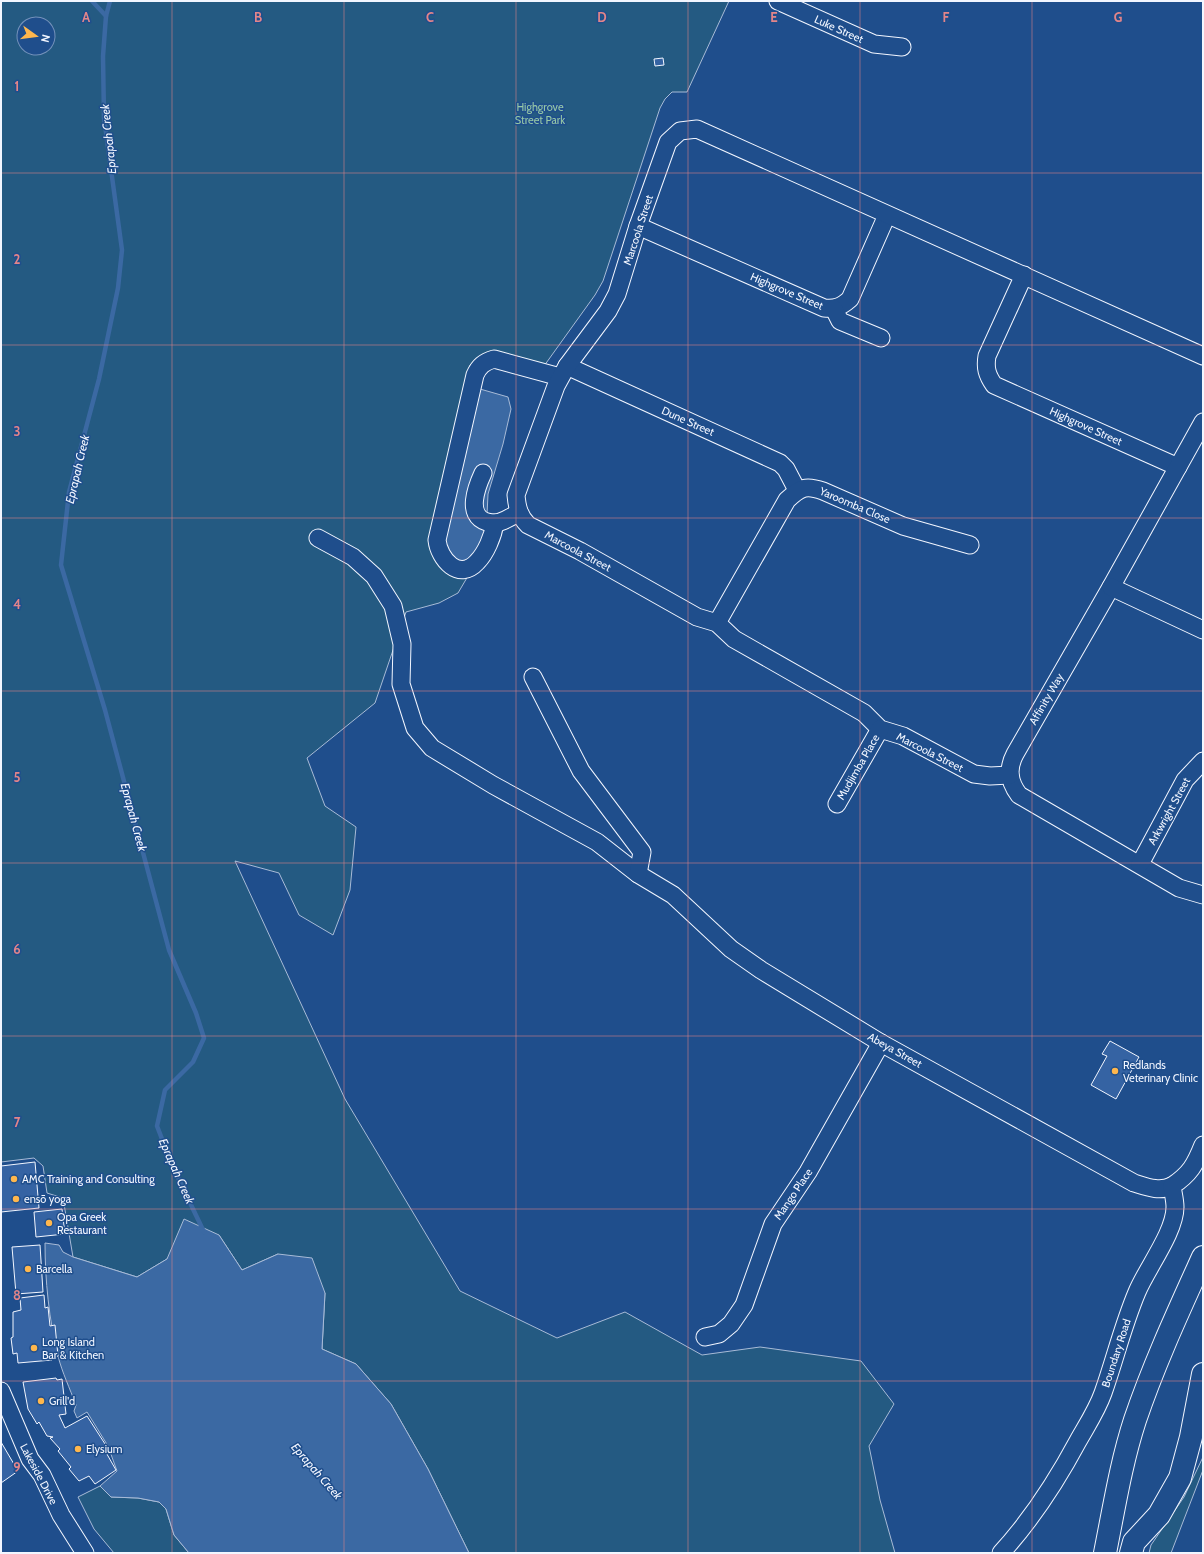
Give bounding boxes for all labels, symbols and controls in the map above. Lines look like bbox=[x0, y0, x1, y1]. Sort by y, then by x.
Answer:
text: A bbox=[82, 9, 91, 25]
text: B bbox=[254, 9, 262, 25]
text: C bbox=[426, 9, 434, 25]
text: D bbox=[597, 9, 607, 25]
text: E bbox=[770, 9, 778, 25]
text: F bbox=[943, 9, 950, 25]
text: G bbox=[1114, 9, 1123, 25]
street label: Luke Street bbox=[812, 12, 866, 46]
north arrow bbox=[16, 16, 56, 56]
text: N bbox=[38, 33, 53, 44]
text: 1 bbox=[15, 78, 19, 94]
park label: Highgrove Street Park bbox=[515, 100, 565, 127]
water label: Eprapah Creek bbox=[97, 102, 119, 175]
street label: Marcoola Street bbox=[620, 193, 656, 267]
text: 2 bbox=[14, 251, 21, 267]
street label: Highgrove Street bbox=[748, 269, 826, 313]
street label: Dune Street bbox=[659, 403, 717, 439]
street label: Highgrove Street bbox=[1048, 404, 1125, 448]
text: 3 bbox=[13, 423, 21, 439]
water label: Eprapah Creek bbox=[62, 432, 92, 505]
street label: Yaroomba Close bbox=[817, 483, 893, 526]
street label: Marcoola Street bbox=[542, 528, 614, 574]
text: 4 bbox=[13, 596, 21, 612]
street label: Affinity Way bbox=[1026, 670, 1067, 727]
street label: Marcoola Street bbox=[894, 729, 966, 775]
street label: Mudjimba Place bbox=[834, 731, 883, 802]
text: 5 bbox=[14, 769, 21, 785]
street label: Arkwright Street bbox=[1145, 775, 1193, 847]
water label: Eprapah Creek bbox=[118, 781, 151, 854]
text: 6 bbox=[13, 941, 21, 957]
street label: Abeya Street bbox=[865, 1029, 925, 1071]
place label: Redlands Veterinary Clinic bbox=[1123, 1058, 1198, 1085]
marker: Redlands Veterinary Clinic bbox=[1110, 1066, 1120, 1076]
text: 7 bbox=[14, 1114, 21, 1130]
water label: Eprapah Creek bbox=[156, 1136, 198, 1207]
street label: Mango Place bbox=[771, 1165, 815, 1222]
place label: AMC Training and Consulting bbox=[22, 1172, 155, 1186]
marker: AMC Training and Consulting bbox=[9, 1174, 19, 1184]
place label: ensō yoga bbox=[24, 1192, 72, 1206]
marker: ensō yoga bbox=[11, 1194, 21, 1204]
place label: Opa Greek Restaurant bbox=[57, 1210, 107, 1237]
marker: Opa Greek Restaurant bbox=[44, 1218, 54, 1228]
place label: Barcella bbox=[36, 1262, 73, 1276]
marker: Barcella bbox=[23, 1264, 33, 1274]
text: 8 bbox=[13, 1287, 21, 1303]
street label: Boundary Road bbox=[1098, 1317, 1134, 1389]
place label: Long Island Bar & Kitchen bbox=[42, 1335, 104, 1362]
marker: Long Island Bar & Kitchen bbox=[29, 1343, 39, 1353]
place label: Grill'd bbox=[49, 1394, 75, 1408]
marker: Grill'd bbox=[36, 1396, 46, 1406]
water label: Eprapah Creek bbox=[288, 1440, 346, 1503]
street label: Lakeside Drive bbox=[17, 1441, 61, 1507]
place label: Elysium bbox=[86, 1442, 123, 1456]
marker: Elysium bbox=[73, 1444, 83, 1454]
text: 9 bbox=[13, 1459, 21, 1475]

